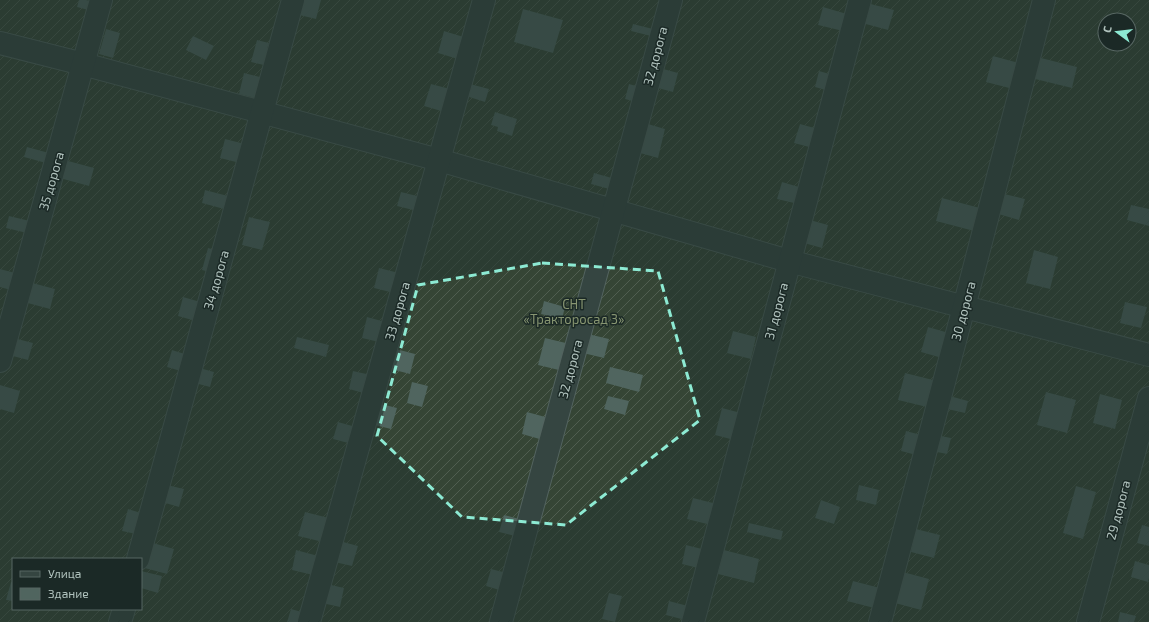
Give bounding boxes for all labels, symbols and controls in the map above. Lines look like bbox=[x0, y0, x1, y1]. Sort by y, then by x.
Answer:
north arrow bbox=[1097, 12, 1137, 52]
text: С bbox=[1100, 24, 1114, 34]
street label: 32 дорога bbox=[639, 25, 671, 87]
street label: 35 дорога bbox=[35, 150, 67, 212]
street label: 34 дорога bbox=[200, 248, 232, 312]
street label: 30 дорога bbox=[947, 279, 979, 343]
street label: 33 дорога bbox=[381, 280, 413, 342]
street label: 31 дорога bbox=[761, 281, 791, 341]
park label: СНТ «Тракторосад 3» bbox=[524, 296, 624, 327]
street label: 32 дорога bbox=[554, 338, 586, 400]
street label: 29 дорога bbox=[1102, 479, 1134, 541]
legend bbox=[12, 558, 142, 610]
text: Улица bbox=[48, 566, 81, 580]
text: Здание bbox=[48, 586, 89, 600]

